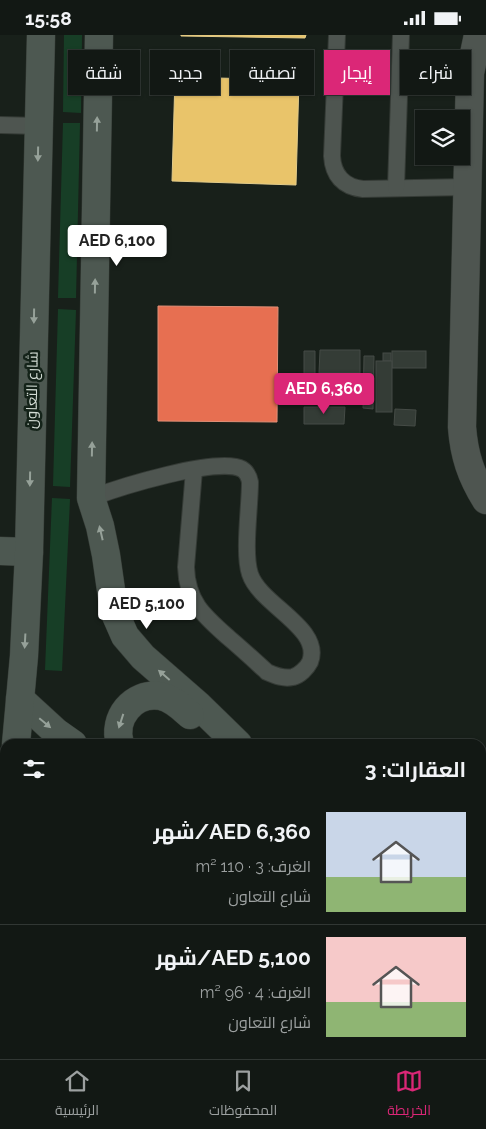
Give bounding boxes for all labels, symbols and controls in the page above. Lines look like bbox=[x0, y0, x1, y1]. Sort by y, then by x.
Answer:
text: 15:58 bbox=[25, 7, 72, 29]
chip: شقة bbox=[68, 50, 140, 95]
chip: جديد bbox=[150, 50, 220, 95]
chip: تصفية bbox=[230, 50, 314, 95]
chip: إيجار bbox=[324, 50, 390, 95]
chip: شراء bbox=[400, 50, 471, 95]
map controls bbox=[415, 110, 470, 165]
button: layers bbox=[415, 110, 470, 165]
one-way arrow bbox=[93, 116, 101, 132]
one-way arrow bbox=[34, 146, 42, 162]
pin: AED 6,100 bbox=[60, 225, 174, 267]
text: AED 6,100 bbox=[79, 231, 155, 250]
one-way arrow bbox=[91, 278, 99, 294]
one-way arrow bbox=[30, 308, 38, 324]
street label: شارع التعاون bbox=[22, 351, 44, 429]
pin: AED 6,360 bbox=[267, 373, 381, 415]
text: AED 6,360 bbox=[285, 379, 363, 398]
one-way arrow bbox=[88, 441, 96, 457]
one-way arrow bbox=[26, 471, 34, 487]
one-way arrow bbox=[97, 525, 105, 540]
pin: AED 5,100 bbox=[90, 587, 204, 630]
text: AED 5,100 bbox=[109, 594, 185, 613]
one-way arrow bbox=[20, 633, 28, 649]
one-way arrow bbox=[158, 669, 170, 681]
one-way arrow bbox=[116, 714, 124, 729]
one-way arrow bbox=[39, 717, 51, 729]
icon: filters bbox=[20, 755, 48, 783]
text: العقارات: 3 bbox=[365, 757, 466, 782]
text: AED 6,360/شهر bbox=[153, 819, 311, 844]
icon: home bbox=[366, 832, 426, 892]
text: الغرف: 3 · 110 m² bbox=[195, 857, 311, 876]
text: شارع التعاون bbox=[228, 887, 311, 906]
text: AED 5,100/شهر bbox=[156, 945, 311, 970]
icon: home bbox=[366, 957, 426, 1017]
text: الغرف: 4 · 96 m² bbox=[200, 983, 311, 1002]
text: شارع التعاون bbox=[228, 1013, 311, 1032]
tab: الرئيسية bbox=[55, 1067, 99, 1123]
tab: المحفوظات bbox=[209, 1067, 277, 1123]
tab: الخريطة bbox=[387, 1067, 431, 1123]

